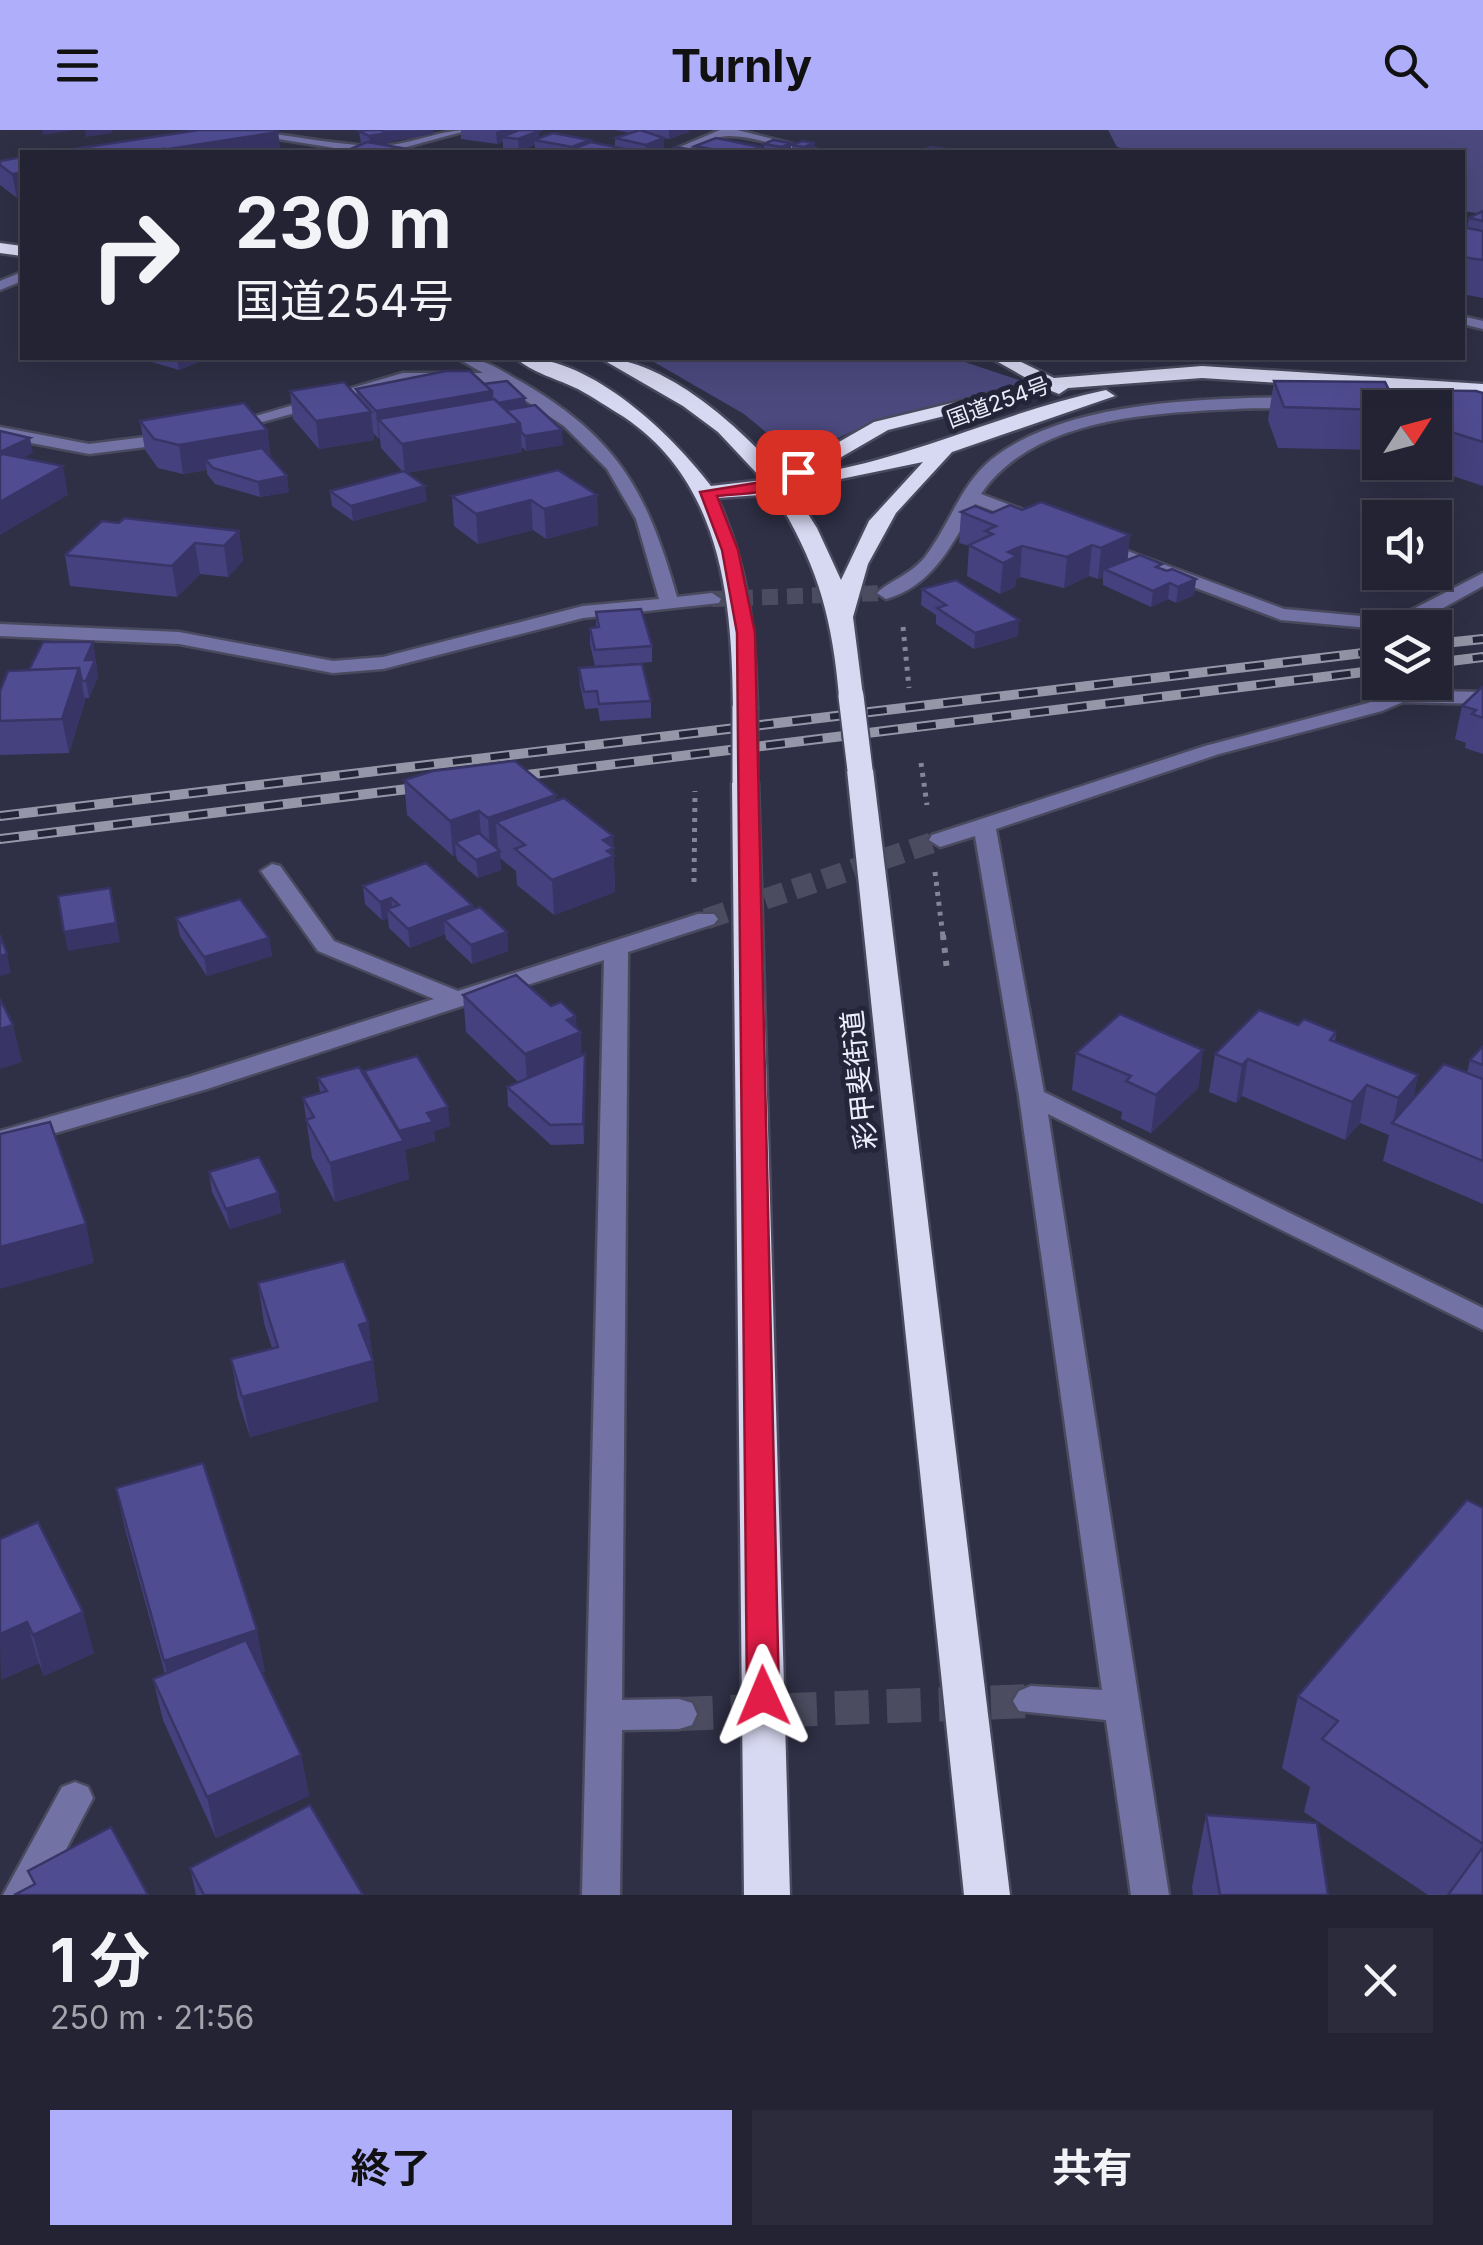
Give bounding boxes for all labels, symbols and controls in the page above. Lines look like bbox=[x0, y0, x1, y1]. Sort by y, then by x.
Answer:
icon: menu bbox=[50, 38, 105, 93]
text: Turnly bbox=[671, 38, 812, 93]
icon: search bbox=[1378, 38, 1433, 93]
text: 230 m bbox=[235, 180, 452, 265]
icon: right bbox=[70, 190, 200, 320]
text: 国道254号 bbox=[235, 273, 454, 328]
street label: 国道254号 bbox=[943, 371, 1053, 433]
north arrow bbox=[1362, 390, 1452, 480]
map controls bbox=[1362, 390, 1452, 700]
pin bbox=[756, 430, 841, 515]
icon: arrive bbox=[771, 445, 826, 500]
button: sound bbox=[1362, 500, 1452, 590]
button: layers bbox=[1362, 610, 1452, 700]
street label: 彩甲斐街道 bbox=[835, 1009, 883, 1151]
position arrow bbox=[711, 1644, 815, 1748]
text: 1 分 bbox=[50, 1924, 150, 1996]
button: close bbox=[1328, 1928, 1433, 2033]
text: 250 m · 21:56 bbox=[50, 1998, 254, 2037]
button: 終了 bbox=[50, 2110, 732, 2225]
button: 共有 bbox=[752, 2110, 1433, 2225]

